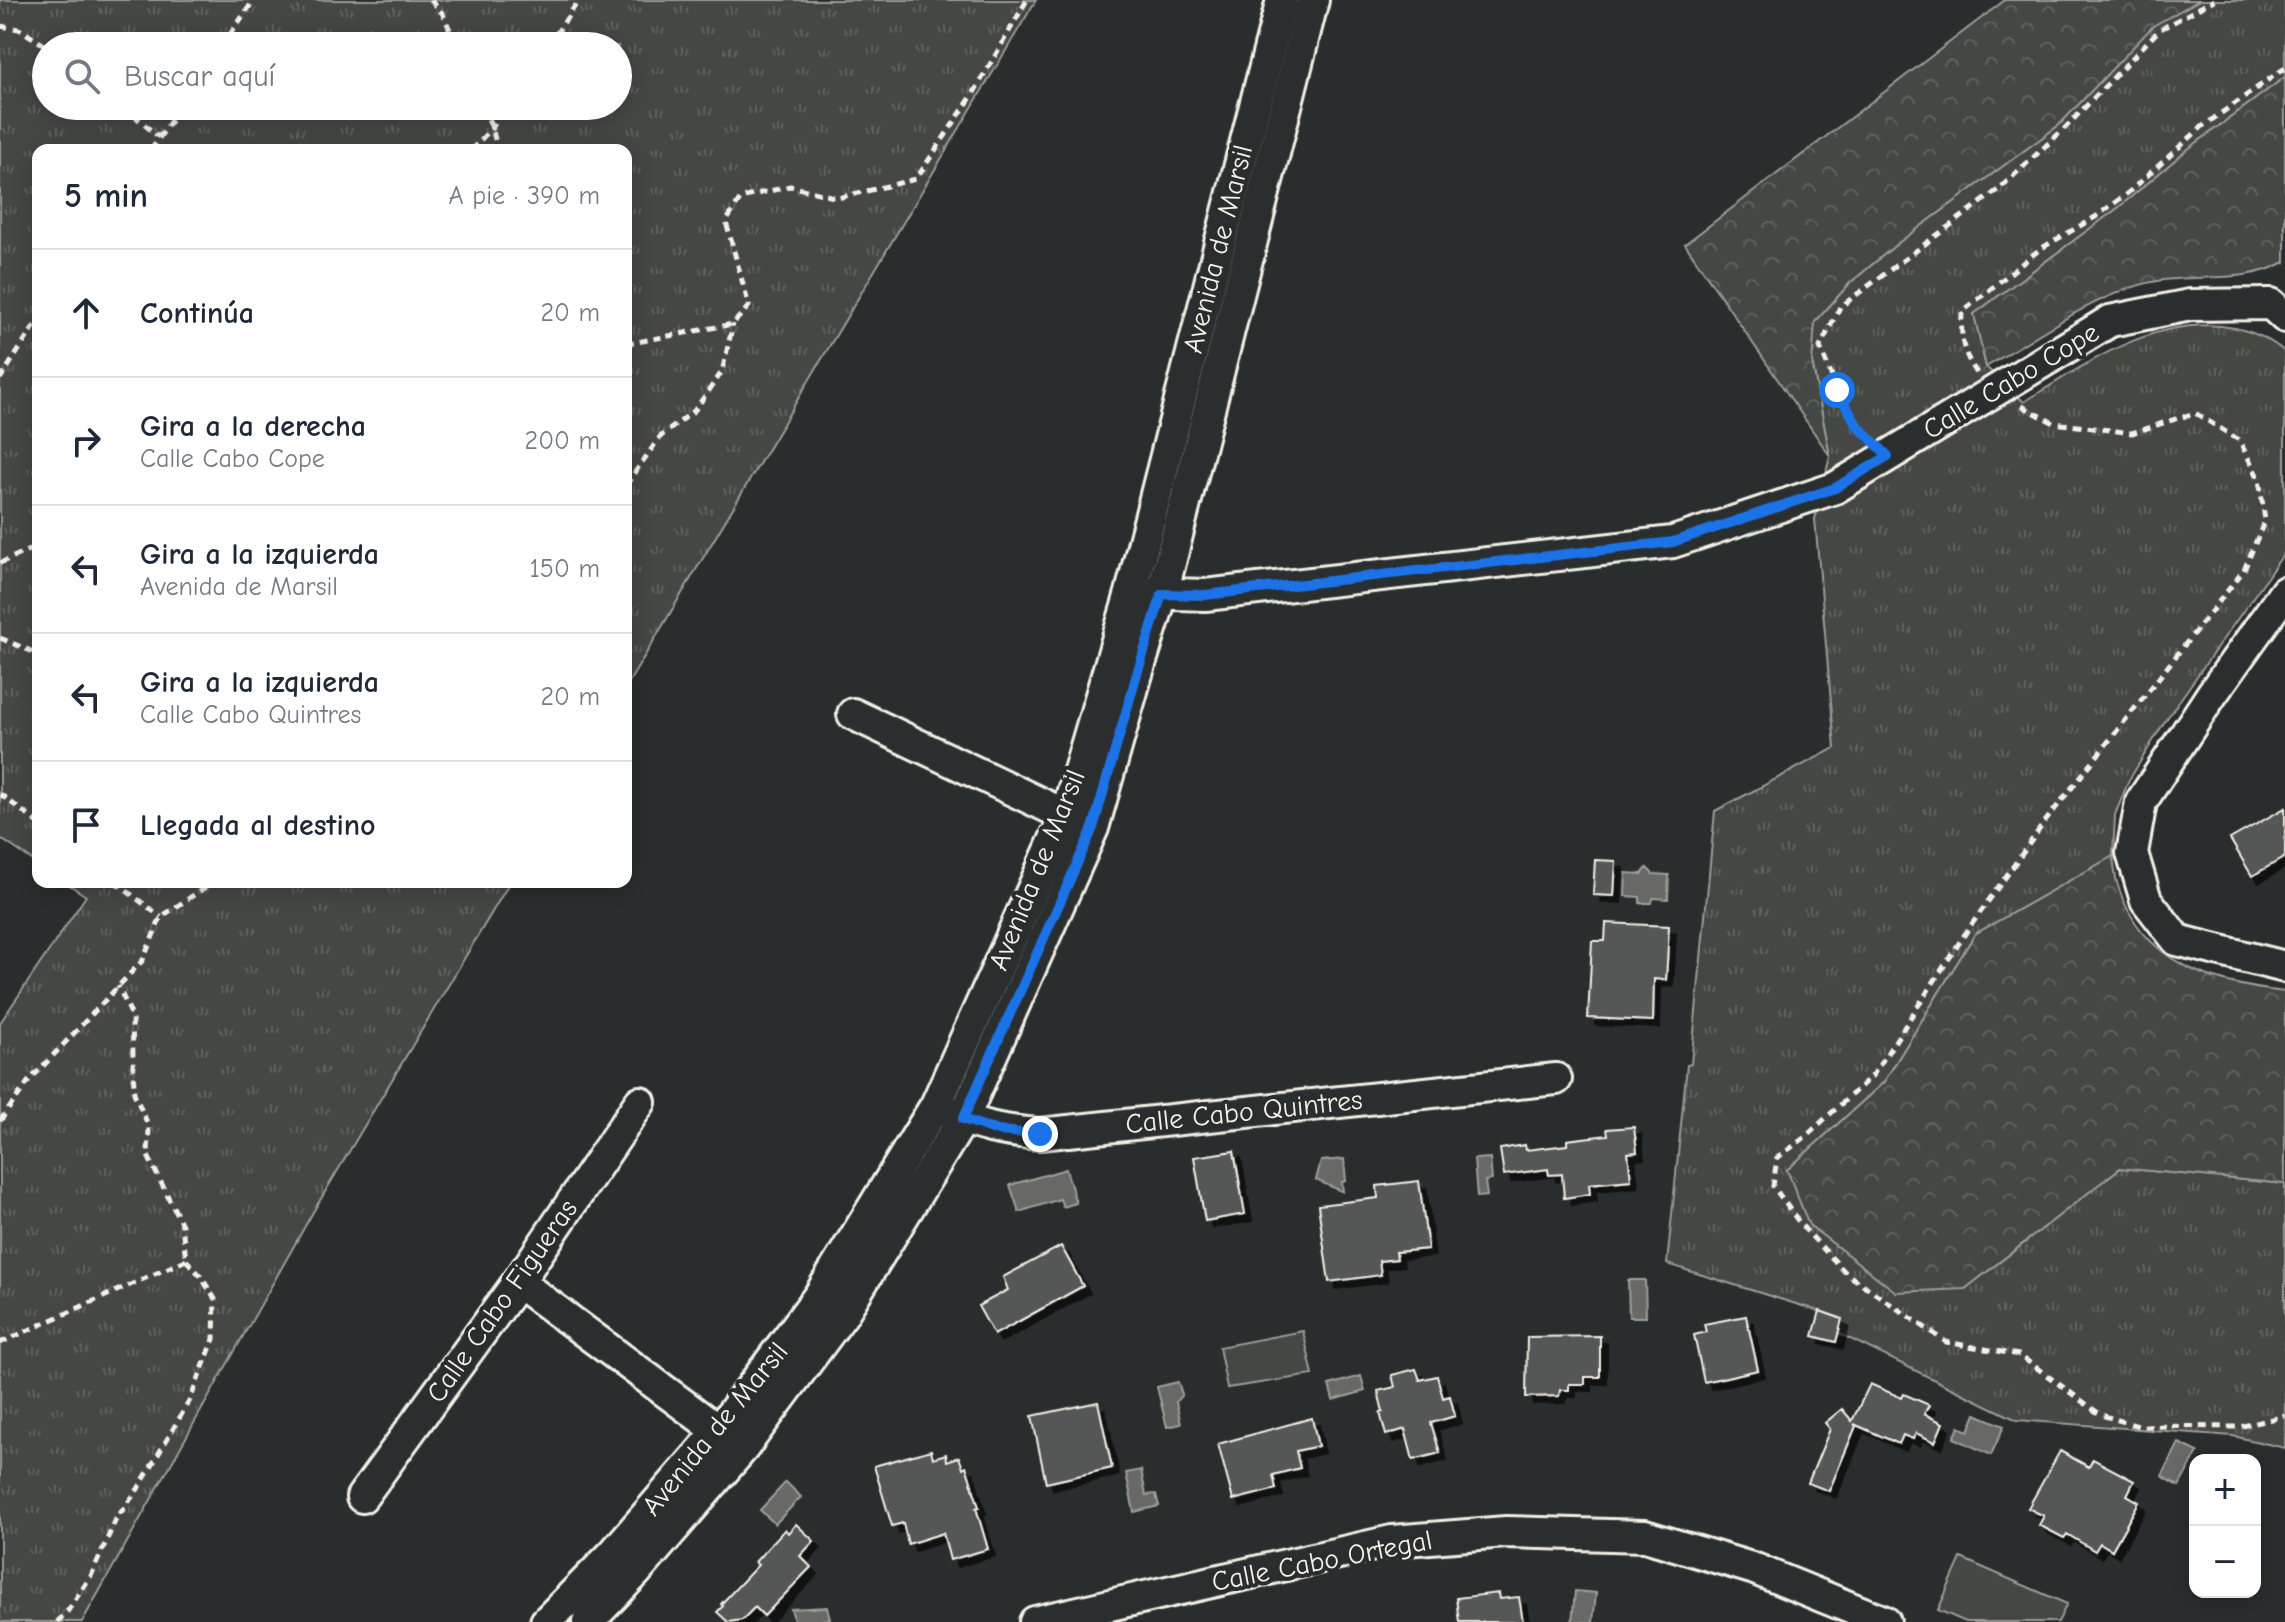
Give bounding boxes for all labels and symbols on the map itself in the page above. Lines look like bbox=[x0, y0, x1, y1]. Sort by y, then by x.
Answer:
street label: Avenida de Marsil bbox=[1177, 142, 1259, 356]
street label: Calle Cabo Cope bbox=[1917, 316, 2105, 446]
route start bbox=[1819, 372, 1855, 408]
street label: Avenida de Marsil bbox=[982, 765, 1092, 975]
street label: Calle Cabo Quintres bbox=[1124, 1084, 1364, 1140]
route end bbox=[1022, 1116, 1058, 1152]
street label: Calle Cabo Figueras bbox=[420, 1193, 584, 1409]
street label: Avenida de Marsil bbox=[635, 1336, 795, 1522]
street label: Calle Cabo Ortegal bbox=[1209, 1524, 1435, 1598]

